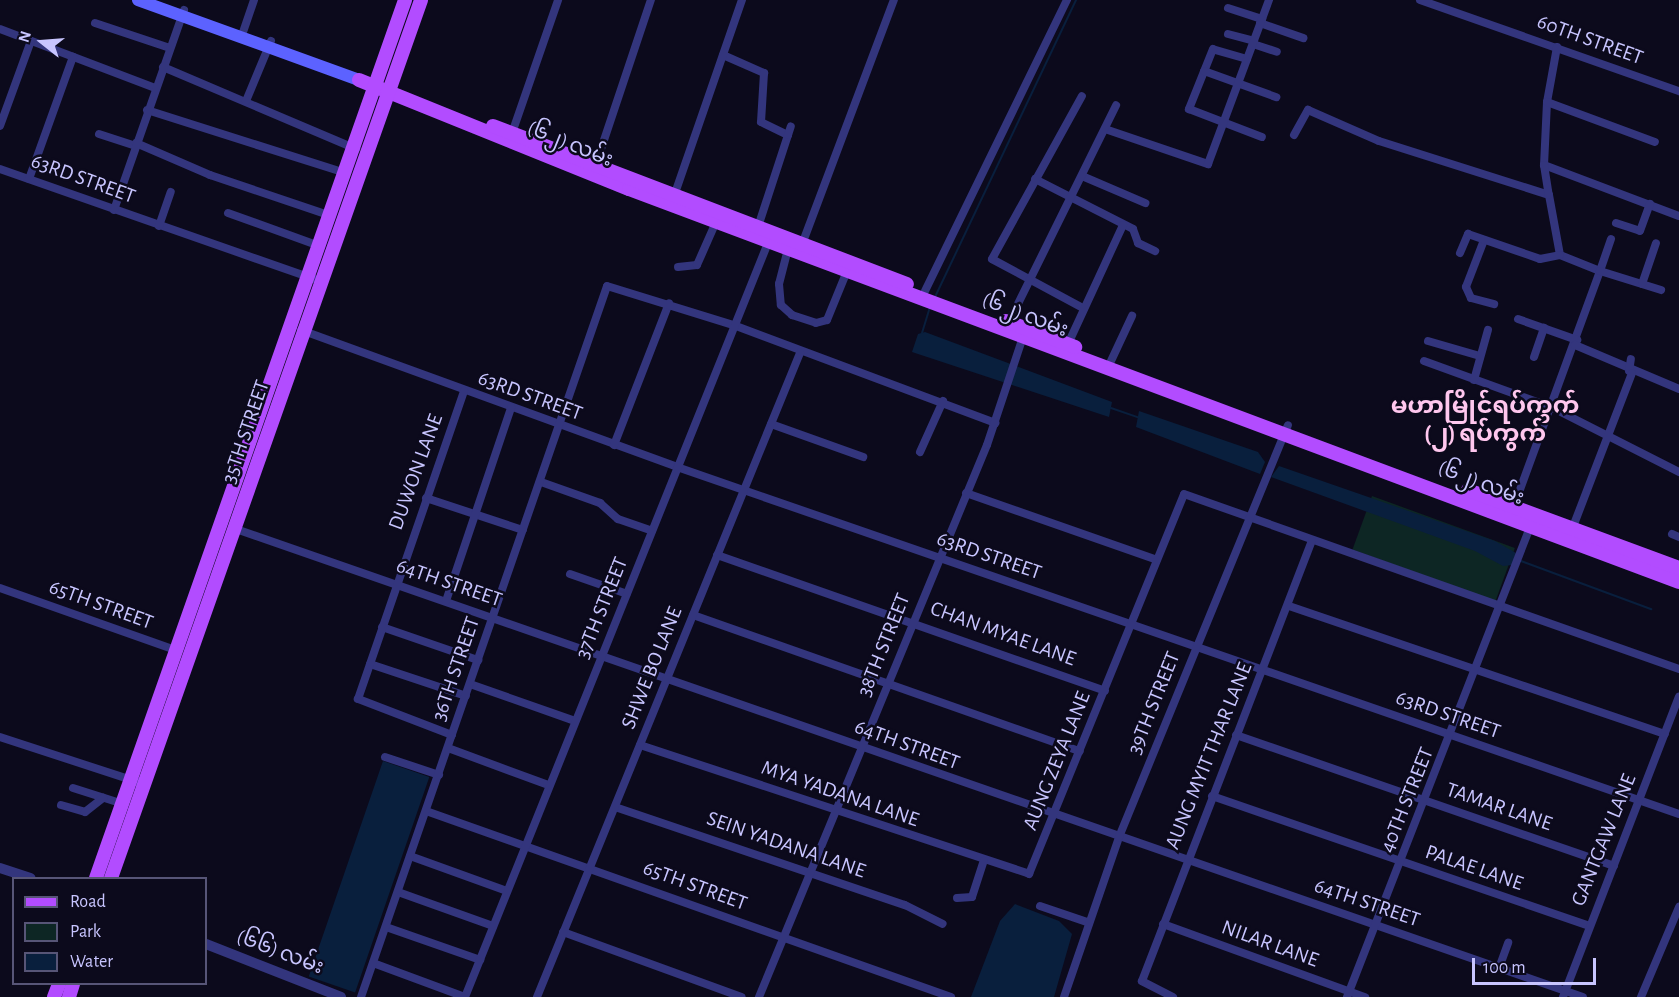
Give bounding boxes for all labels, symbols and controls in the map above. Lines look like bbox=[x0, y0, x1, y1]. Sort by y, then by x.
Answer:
street label: 60TH STREET bbox=[1533, 9, 1647, 71]
north arrow bbox=[12, 12, 72, 72]
text: N bbox=[16, 29, 34, 44]
street label: (၆၂) လမ်း bbox=[523, 115, 617, 173]
street label: 63RD STREET bbox=[27, 148, 139, 210]
street label: (၆၂) လမ်း bbox=[978, 287, 1072, 343]
street label: 63RD STREET bbox=[474, 365, 586, 427]
street label: 35TH STREET bbox=[217, 377, 275, 487]
district label: မဟာမြိုင်ရပ်ကွက် (၂) ရပ်ကွက် bbox=[1391, 393, 1579, 449]
street label: DUWON LANE bbox=[383, 411, 449, 533]
street label: (၆၂) လမ်း bbox=[1434, 455, 1528, 511]
street label: 63RD STREET bbox=[933, 526, 1045, 586]
street label: 64TH STREET bbox=[393, 553, 505, 613]
street label: 37TH STREET bbox=[570, 553, 634, 663]
street label: 65TH STREET bbox=[46, 575, 156, 635]
street label: 38TH STREET bbox=[852, 590, 916, 700]
street label: CHAN MYAE LANE bbox=[927, 596, 1079, 672]
street label: SHWE BO LANE bbox=[616, 603, 688, 733]
street label: 36TH STREET bbox=[426, 614, 486, 724]
street label: 39TH STREET bbox=[1122, 648, 1186, 758]
street label: AUNG MYIT THAR LANE bbox=[1160, 659, 1258, 853]
street label: 63RD STREET bbox=[1392, 685, 1504, 745]
street label: AUNG ZEYA LANE bbox=[1018, 688, 1096, 834]
street label: 64TH STREET bbox=[851, 714, 963, 776]
street label: 40TH STREET bbox=[1374, 744, 1440, 856]
street label: MYA YADANA LANE bbox=[758, 755, 922, 833]
street label: GANTGAW LANE bbox=[1566, 770, 1642, 910]
street label: TAMAR LANE bbox=[1443, 777, 1555, 837]
street label: SEIN YADANA LANE bbox=[703, 806, 869, 884]
street label: PALAE LANE bbox=[1422, 840, 1526, 896]
street label: 65TH STREET bbox=[640, 856, 750, 916]
street label: 64TH STREET bbox=[1311, 873, 1423, 933]
legend bbox=[12, 877, 207, 985]
text: Road bbox=[70, 893, 106, 911]
street label: NILAR LANE bbox=[1218, 915, 1322, 973]
text: Park bbox=[70, 923, 101, 941]
street label: (၆၆) လမ်း bbox=[233, 924, 327, 980]
scale bar bbox=[1475, 946, 1600, 984]
text: Water bbox=[70, 953, 113, 971]
text: 100 m bbox=[1483, 959, 1526, 977]

